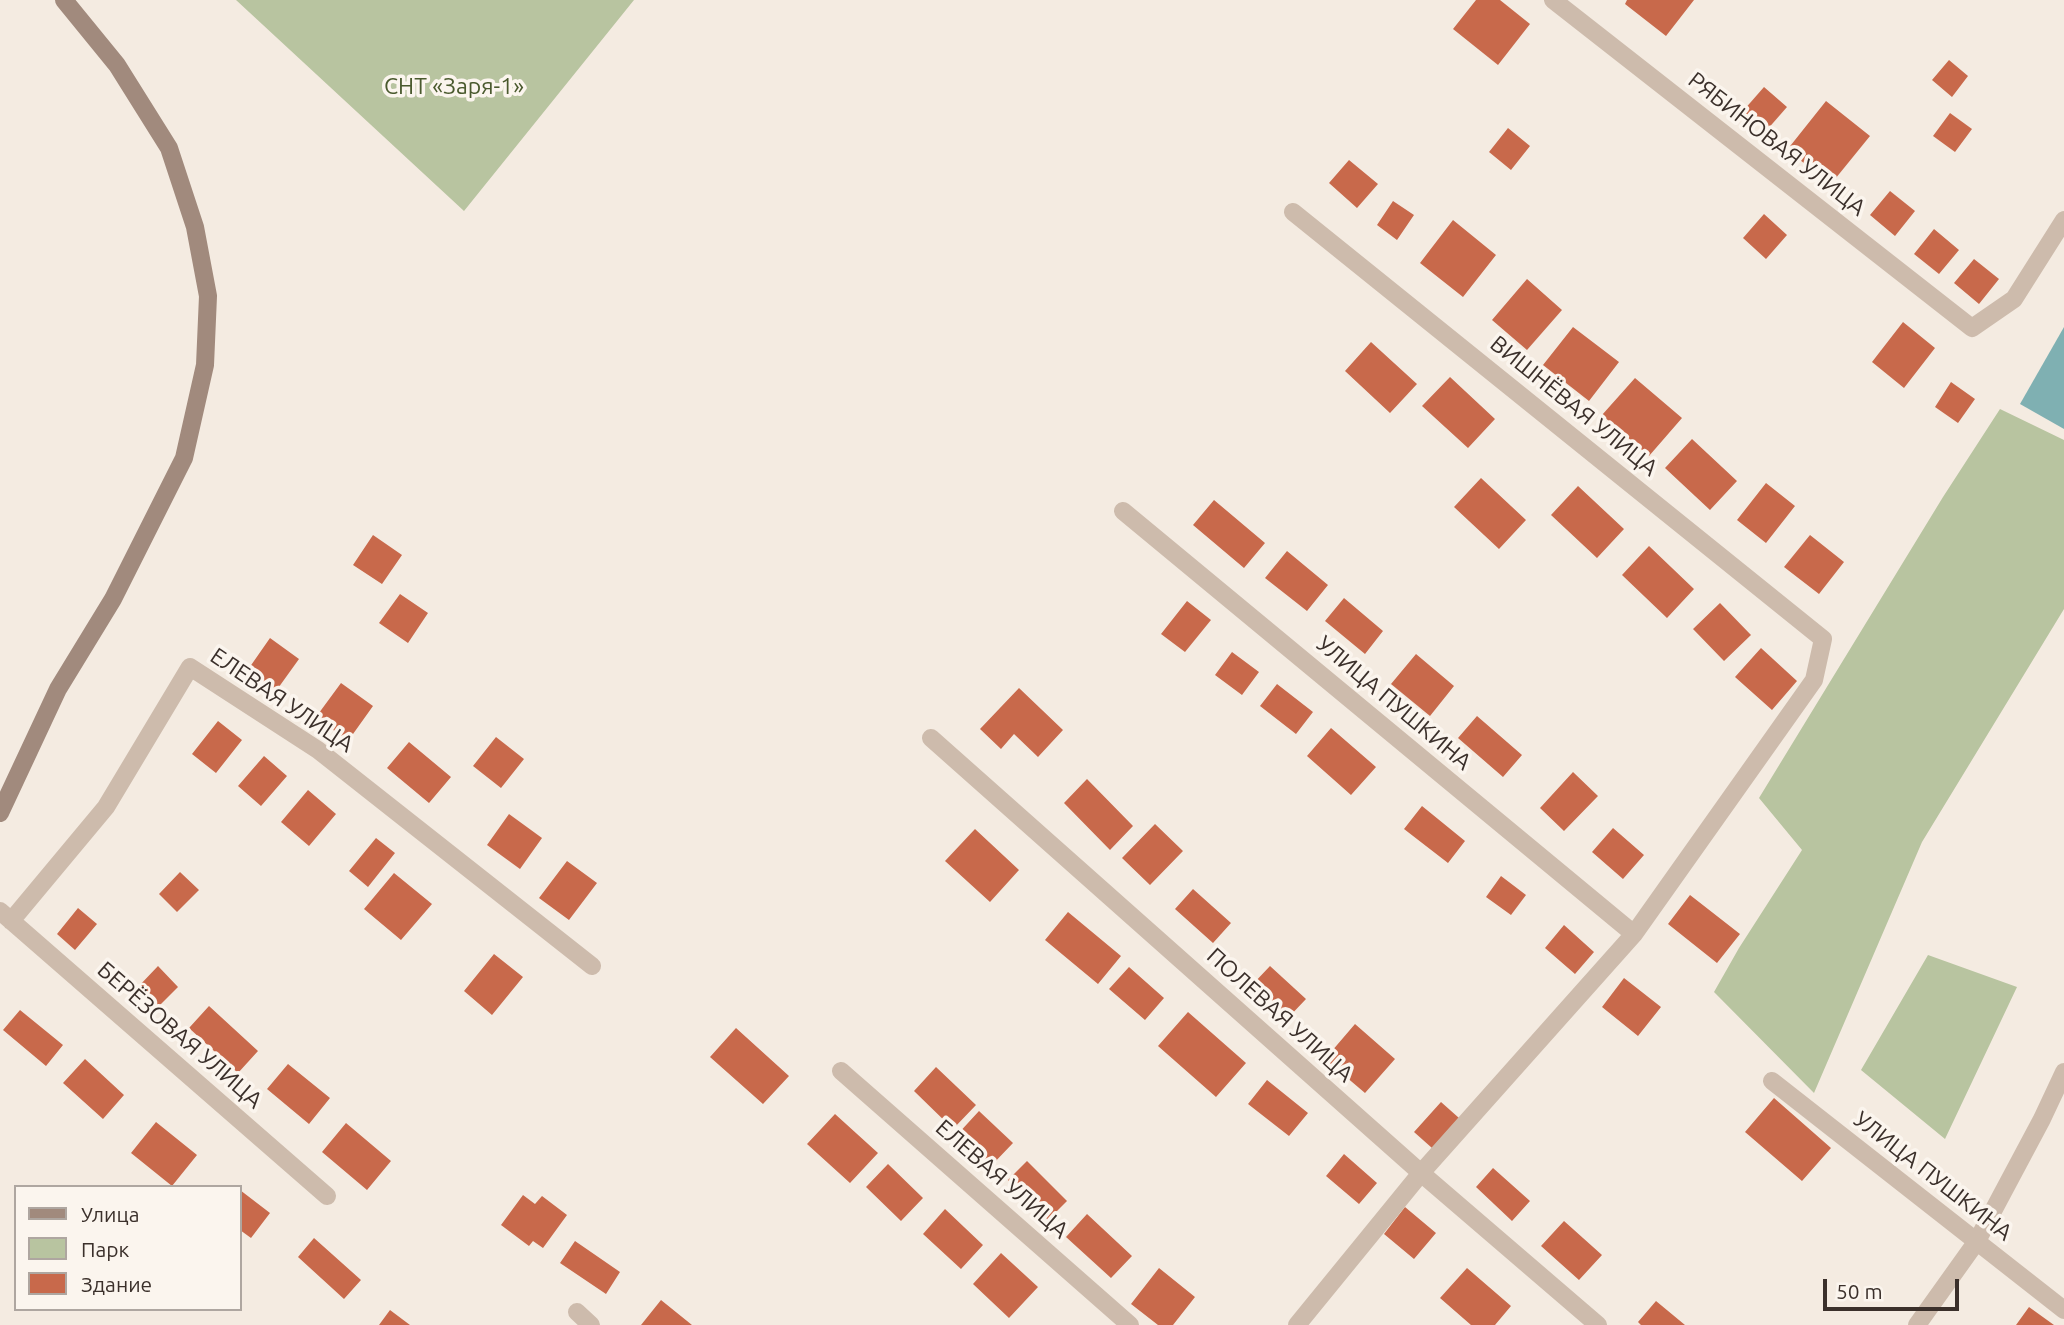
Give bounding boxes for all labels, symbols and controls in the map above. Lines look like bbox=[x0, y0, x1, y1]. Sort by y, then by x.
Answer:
street label: РЯБИНОВАЯ УЛИЦА bbox=[1683, 66, 1871, 222]
park label: СНТ «Заря-1» bbox=[384, 72, 524, 100]
street label: ВИШНЁВАЯ УЛИЦА bbox=[1485, 330, 1663, 482]
street label: УЛИЦА ПУШКИНА bbox=[1311, 630, 1477, 776]
street label: ЕЛЕВАЯ УЛИЦА bbox=[205, 642, 359, 758]
street label: ПОЛЕВАЯ УЛИЦА bbox=[1201, 942, 1359, 1088]
street label: БЕРЁЗОВАЯ УЛИЦА bbox=[92, 956, 268, 1114]
street label: УЛИЦА ПУШКИНА bbox=[1848, 1105, 2018, 1247]
street label: ЕЛЕВАЯ УЛИЦА bbox=[930, 1114, 1074, 1244]
legend bbox=[14, 1185, 242, 1311]
text: Улица bbox=[81, 1202, 139, 1226]
text: Парк bbox=[81, 1237, 129, 1261]
scale bar bbox=[1826, 1266, 1962, 1310]
text: Здание bbox=[81, 1272, 152, 1296]
text: 50 m bbox=[1836, 1279, 1883, 1303]

